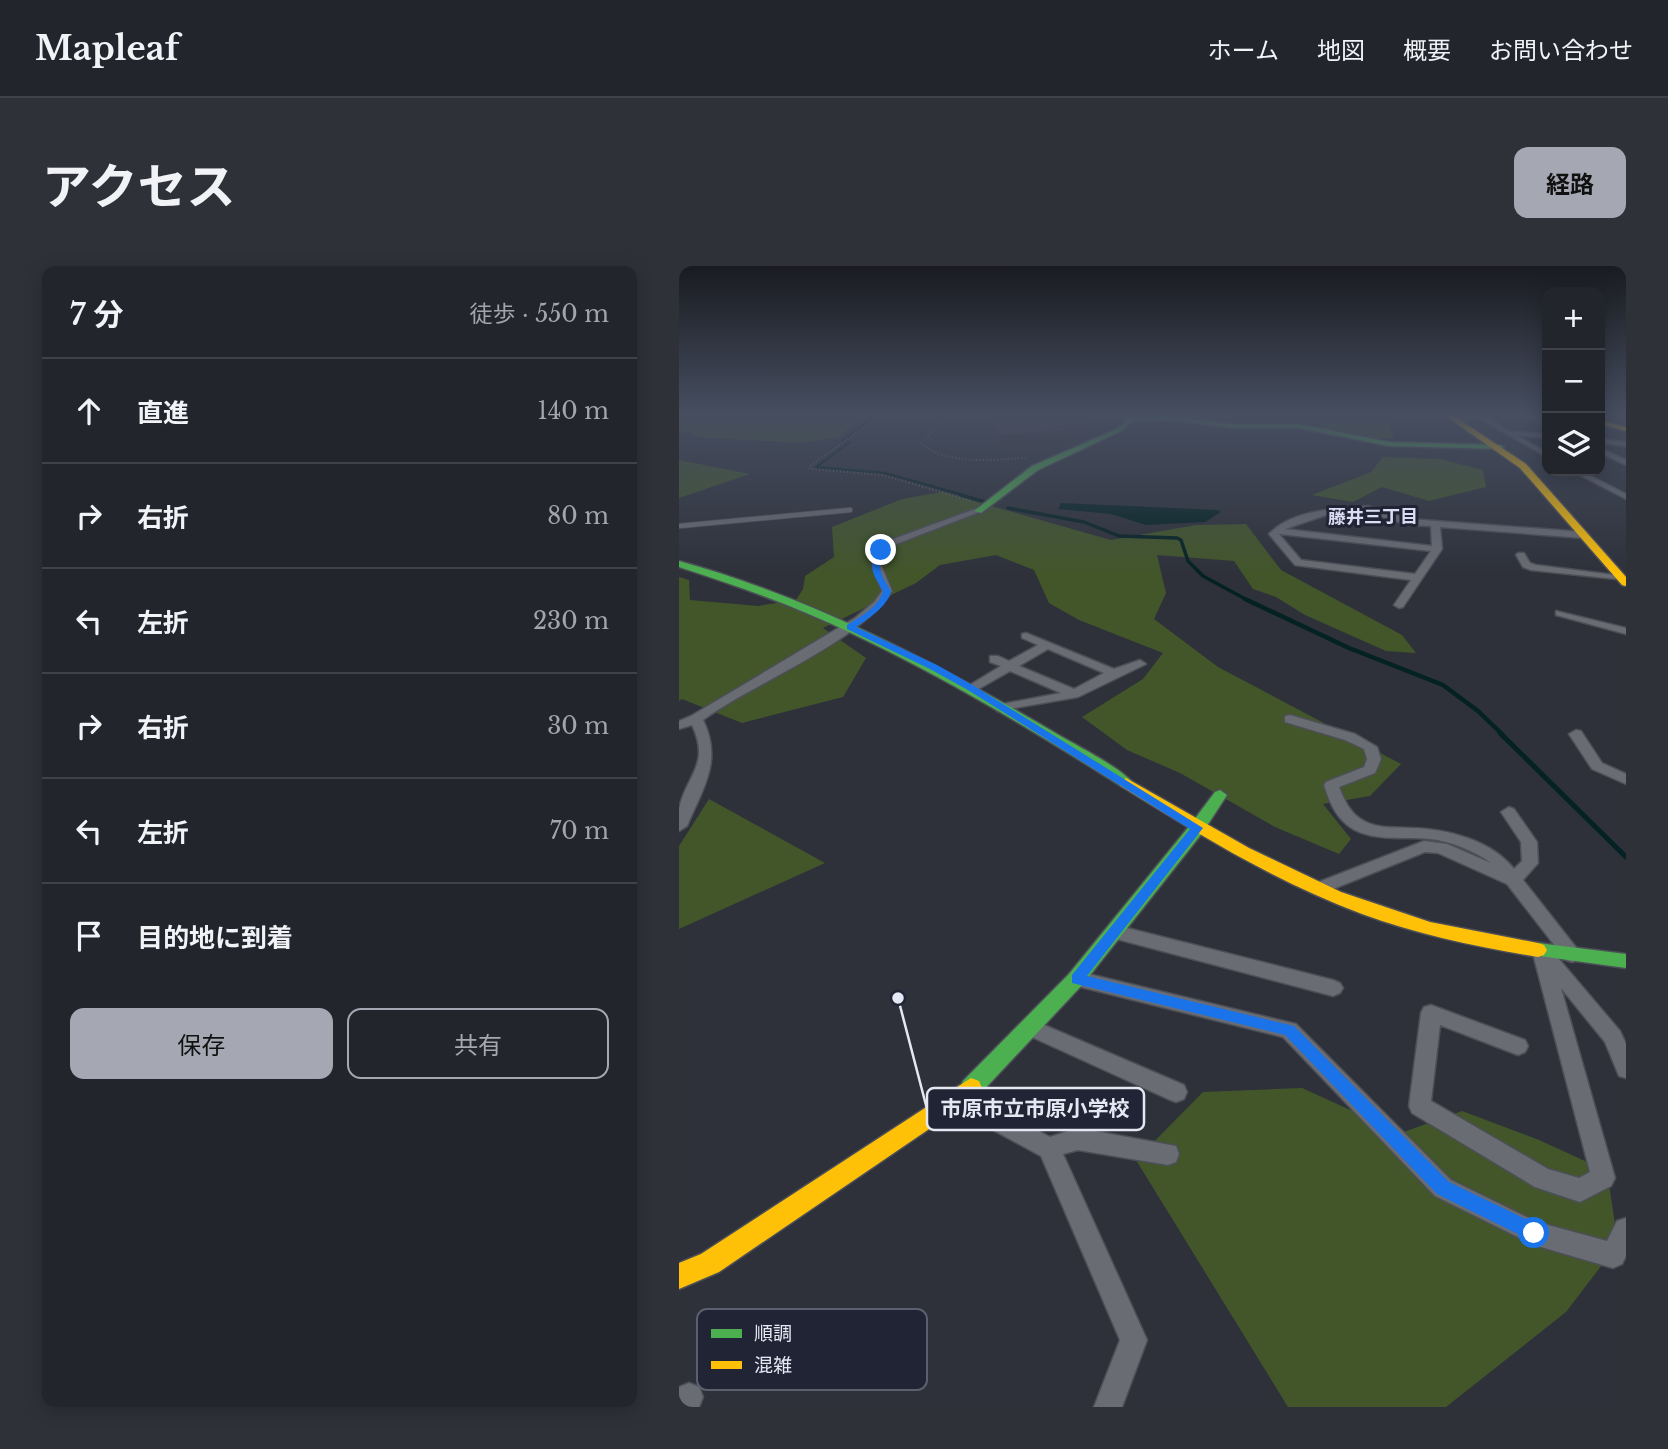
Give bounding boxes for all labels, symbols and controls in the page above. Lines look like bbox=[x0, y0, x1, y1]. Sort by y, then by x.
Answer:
text: Mapleaf bbox=[35, 28, 179, 69]
text: ホーム bbox=[1208, 36, 1279, 65]
text: 地図 bbox=[1317, 36, 1365, 65]
text: 概要 bbox=[1403, 36, 1451, 65]
text: お問い合わせ bbox=[1489, 36, 1633, 65]
button: 経路 bbox=[1514, 147, 1626, 218]
text: アクセス bbox=[42, 156, 236, 217]
map controls bbox=[1542, 287, 1605, 476]
button: + bbox=[1542, 287, 1605, 350]
text: 7 分 bbox=[70, 296, 123, 333]
text: 徒歩 · 550 m bbox=[469, 300, 609, 328]
button: − bbox=[1542, 350, 1605, 413]
icon: ahead bbox=[70, 392, 108, 430]
text: 直進 bbox=[137, 397, 189, 429]
text: 140 m bbox=[538, 397, 609, 425]
button: layers bbox=[1542, 413, 1605, 476]
icon: right bbox=[70, 497, 108, 535]
text: 右折 bbox=[137, 502, 189, 534]
text: 80 m bbox=[547, 502, 609, 530]
district label: 藤井三丁目 bbox=[1328, 506, 1418, 528]
route end bbox=[865, 534, 896, 565]
icon: left bbox=[70, 602, 108, 640]
text: 左折 bbox=[137, 607, 189, 639]
text: 230 m bbox=[533, 607, 609, 635]
icon: right bbox=[70, 707, 108, 745]
text: 右折 bbox=[137, 712, 189, 744]
text: 30 m bbox=[547, 712, 609, 740]
icon: left bbox=[70, 812, 108, 850]
text: 左折 bbox=[137, 817, 189, 849]
text: 70 m bbox=[550, 817, 609, 845]
icon: arrive bbox=[70, 917, 108, 955]
text: 目的地に到着 bbox=[137, 922, 293, 954]
button: 保存 bbox=[70, 1008, 333, 1079]
button: 共有 bbox=[347, 1008, 609, 1079]
callout: 市原市立市原小学校 bbox=[927, 1088, 1144, 1130]
text: 市原市立市原小学校 bbox=[941, 1096, 1130, 1122]
route start bbox=[1518, 1217, 1549, 1248]
legend bbox=[697, 1309, 927, 1390]
text: 順調 bbox=[754, 1322, 792, 1345]
text: 混雑 bbox=[754, 1354, 792, 1377]

